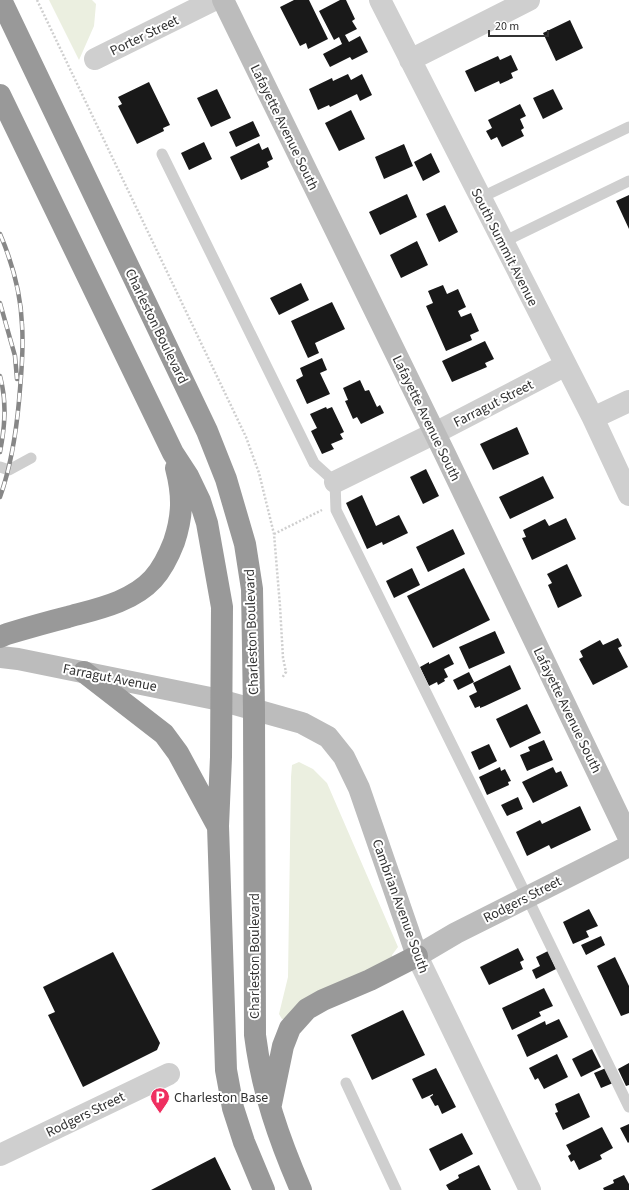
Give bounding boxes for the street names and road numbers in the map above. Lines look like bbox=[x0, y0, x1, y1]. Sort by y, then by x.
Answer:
street label: Porter Street bbox=[107, 11, 182, 61]
street label: Lafayette Avenue South bbox=[245, 61, 323, 194]
street label: South Summit Avenue bbox=[466, 185, 543, 310]
street label: Charleston Boulevard bbox=[119, 265, 193, 387]
street label: Lafayette Avenue South bbox=[387, 352, 465, 485]
street label: Farragut Street bbox=[450, 375, 537, 433]
street label: Charleston Boulevard bbox=[240, 569, 264, 695]
street label: Lafayette Avenue South bbox=[528, 644, 606, 777]
street label: Farragut Avenue bbox=[61, 659, 159, 697]
street label: Cambrian Avenue South bbox=[367, 837, 434, 976]
street label: Rodgers Street bbox=[480, 871, 565, 928]
street label: Charleston Boulevard bbox=[245, 893, 265, 1019]
street label: Rodgers Street bbox=[43, 1087, 129, 1143]

